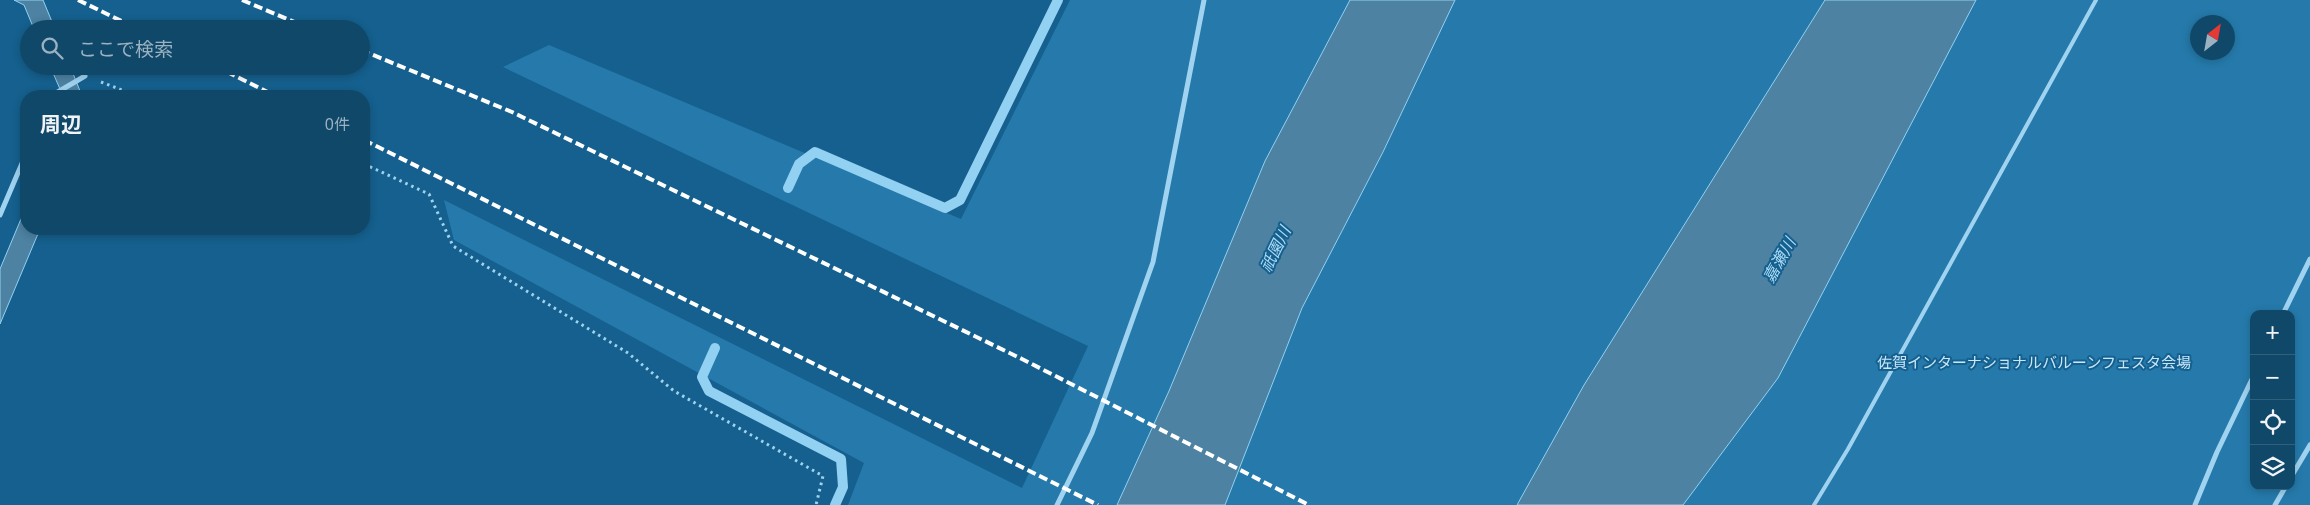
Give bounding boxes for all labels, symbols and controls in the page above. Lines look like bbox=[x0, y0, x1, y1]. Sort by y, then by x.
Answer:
north arrow bbox=[2190, 15, 2235, 60]
search box bbox=[20, 20, 370, 75]
icon: search bbox=[38, 34, 66, 62]
text: ここで検索 bbox=[78, 36, 173, 62]
text: 周辺 bbox=[40, 110, 82, 138]
text: 0件 bbox=[325, 113, 350, 135]
water label: 祇園川 bbox=[1255, 221, 1296, 275]
water label: 嘉瀬川 bbox=[1758, 232, 1801, 286]
map controls bbox=[2250, 310, 2295, 490]
button: + bbox=[2250, 310, 2295, 355]
park label: 佐賀インターナショナルバルーンフェスタ会場 bbox=[1877, 352, 2191, 372]
button: − bbox=[2250, 355, 2295, 400]
button: locate bbox=[2250, 400, 2295, 445]
button: layers bbox=[2250, 445, 2295, 490]

